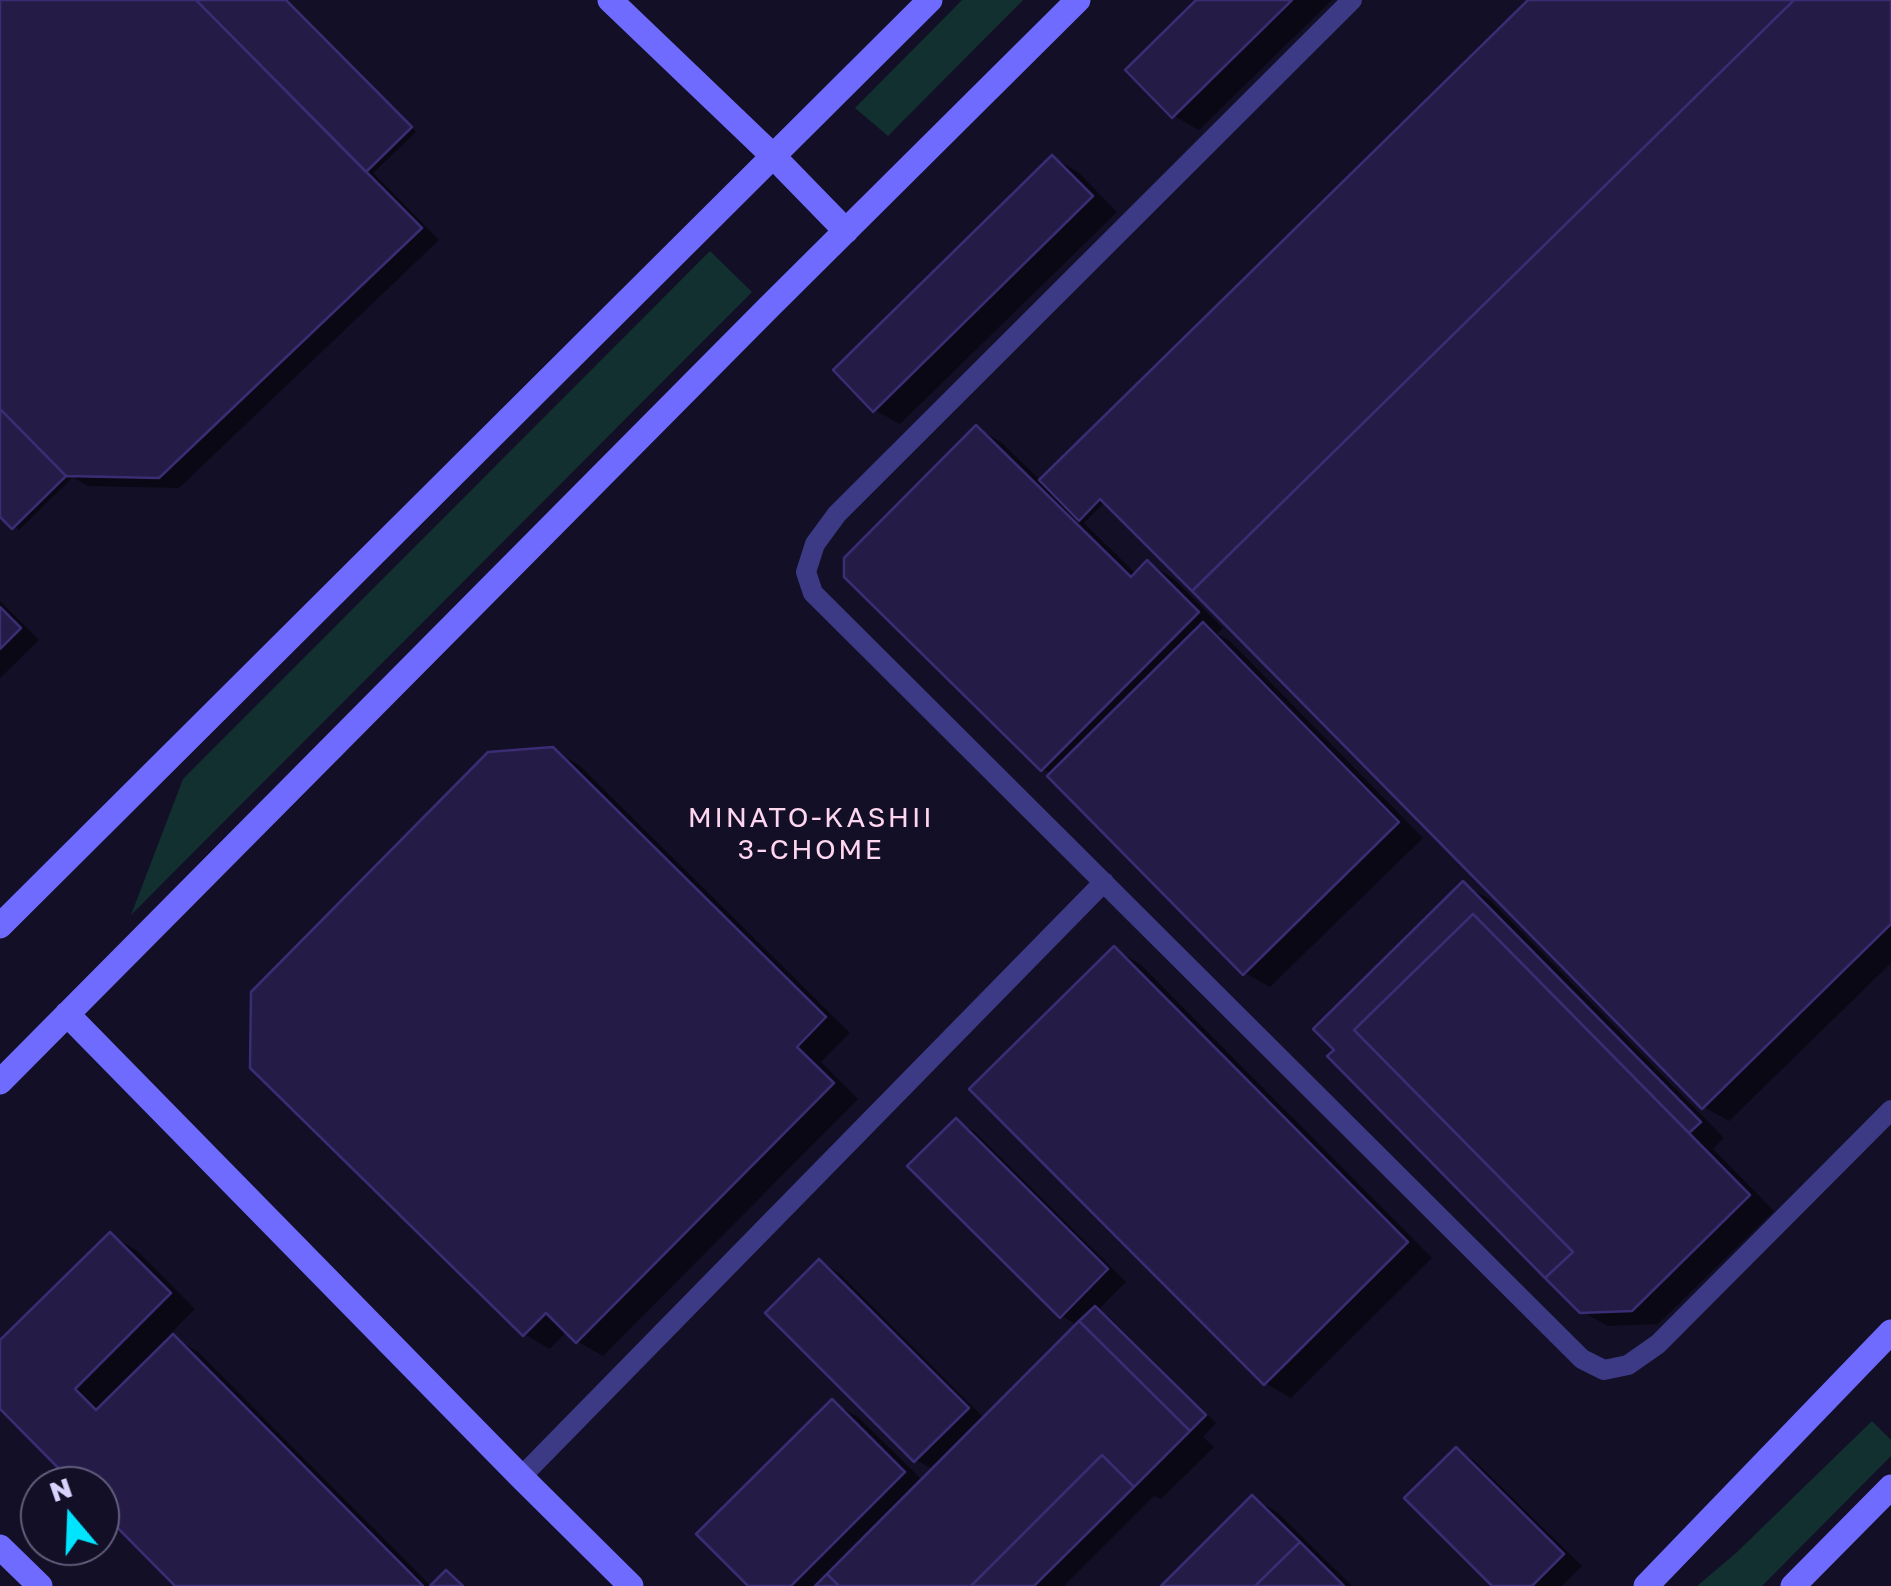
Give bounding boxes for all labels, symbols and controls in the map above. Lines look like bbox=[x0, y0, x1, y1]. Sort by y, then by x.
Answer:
district label: MINATO-KASHII 3-CHOME bbox=[688, 801, 934, 867]
north arrow bbox=[20, 1466, 120, 1566]
text: N bbox=[45, 1470, 76, 1508]

